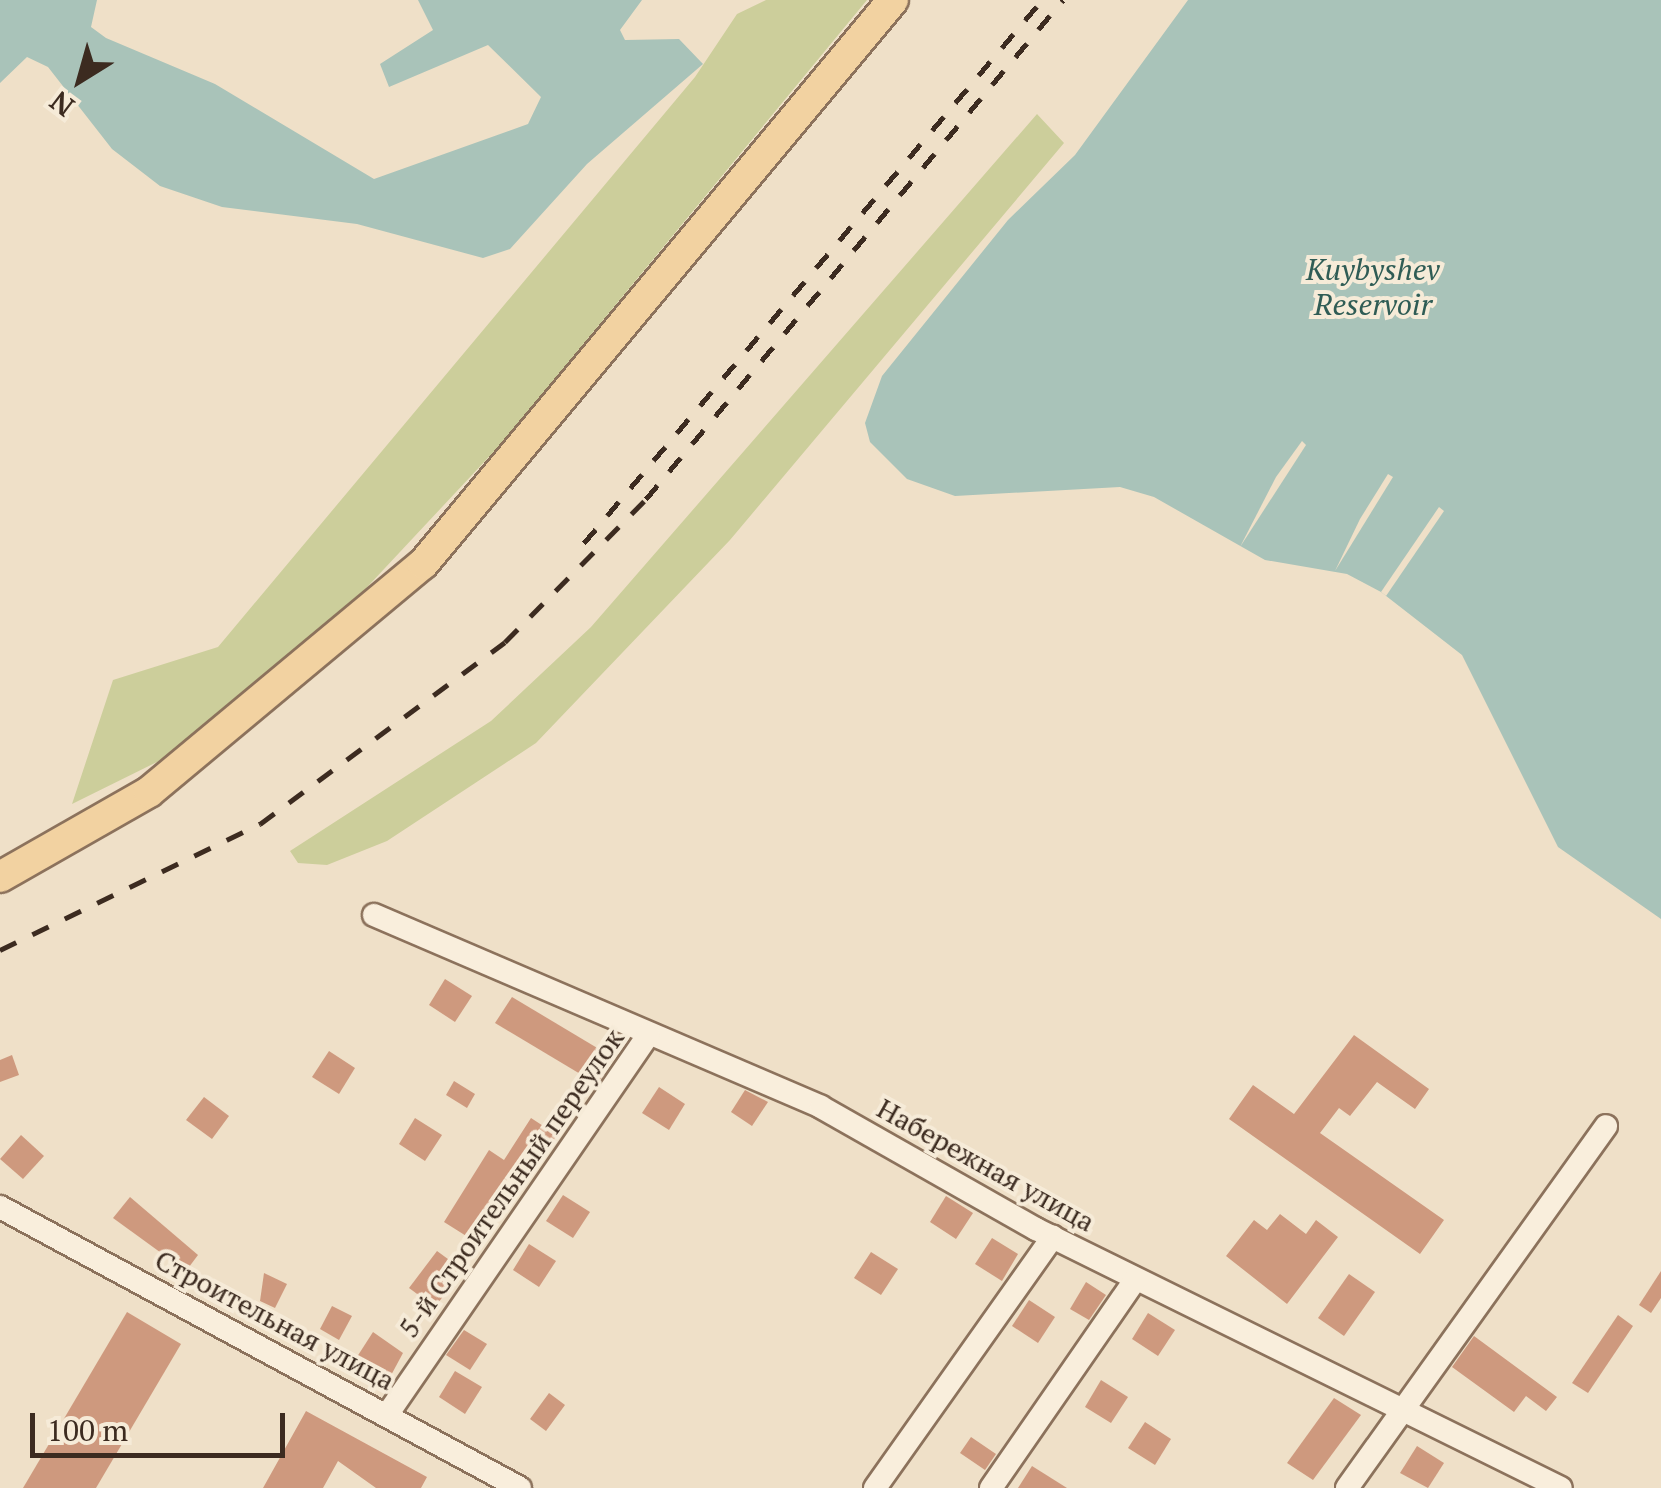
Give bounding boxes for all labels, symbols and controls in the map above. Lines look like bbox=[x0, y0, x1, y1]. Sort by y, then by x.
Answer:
north arrow bbox=[30, 30, 130, 130]
text: N bbox=[42, 83, 81, 126]
water label: Kuybyshev Reservoir bbox=[1306, 251, 1440, 322]
street label: 5-й Строительный переулок bbox=[391, 1022, 631, 1344]
street label: Набережная улица bbox=[871, 1091, 1101, 1239]
street label: Строительная улица bbox=[149, 1243, 401, 1397]
scale bar bbox=[35, 1393, 290, 1455]
text: 100 m bbox=[47, 1410, 128, 1450]

